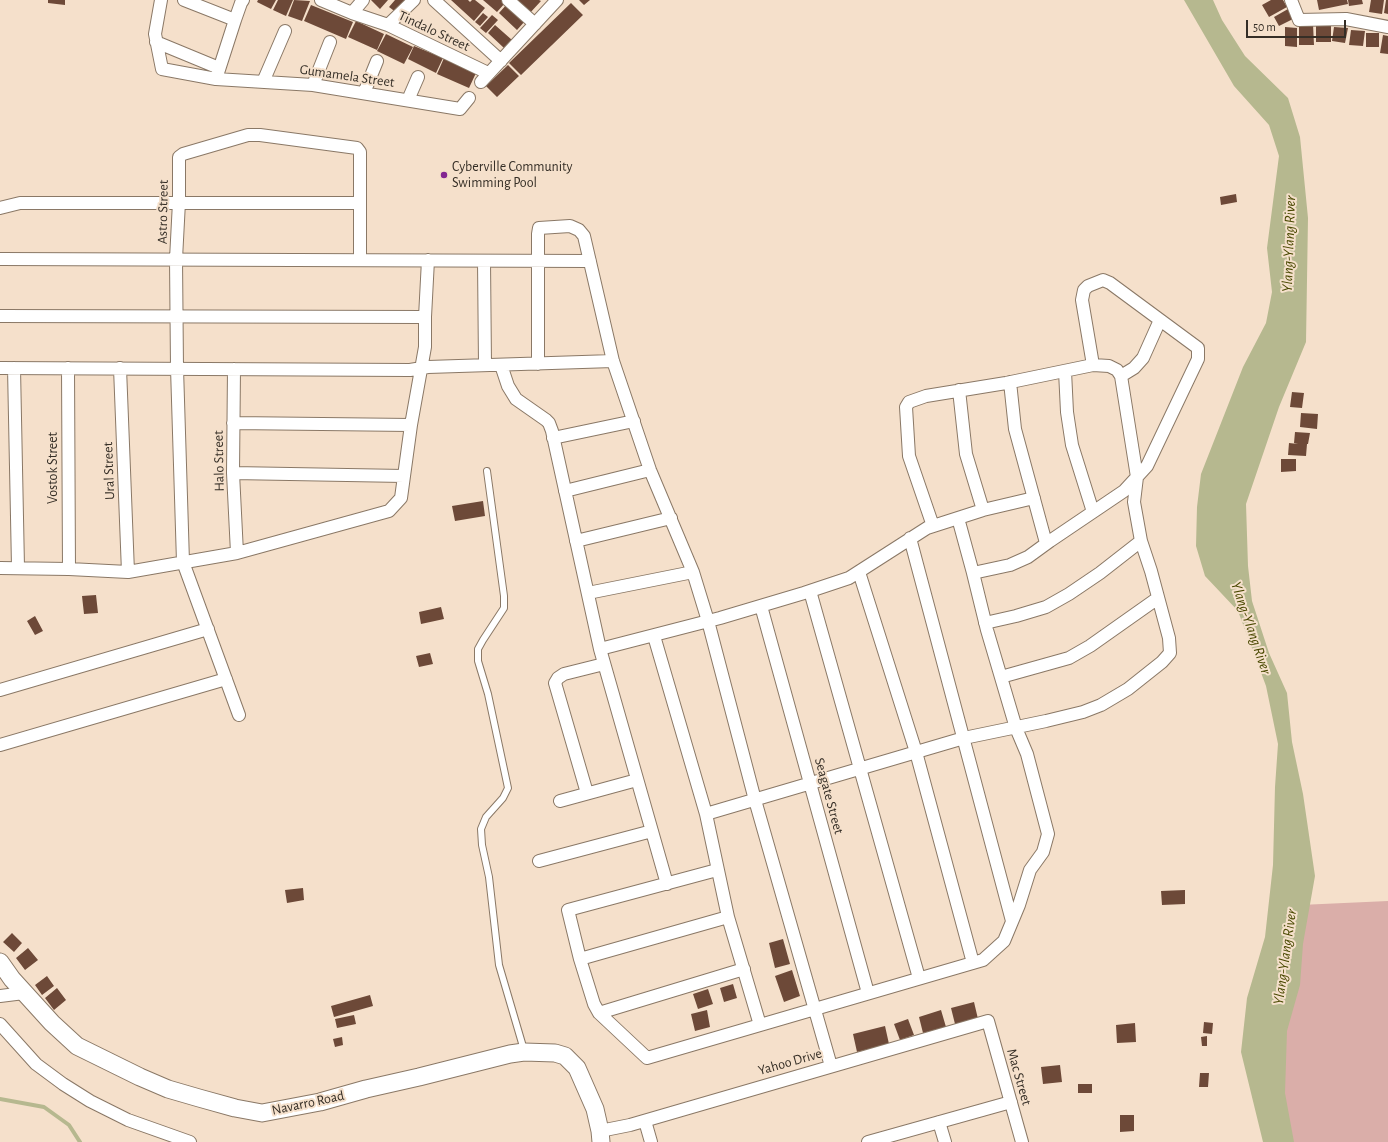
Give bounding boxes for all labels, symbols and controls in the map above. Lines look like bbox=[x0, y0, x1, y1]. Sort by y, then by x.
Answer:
street label: Tindalo Street bbox=[396, 7, 472, 55]
scale bar bbox=[1248, 12, 1348, 38]
text: 50 m bbox=[1253, 21, 1276, 33]
street label: Gumamela Street bbox=[299, 61, 395, 91]
place label: Cyberville Community Swimming Pool bbox=[452, 159, 572, 192]
marker: Cyberville Community Swimming Pool bbox=[439, 170, 449, 180]
street label: Astro Street bbox=[154, 180, 172, 244]
water label: Ylang-Ylang River bbox=[1278, 195, 1300, 293]
street label: Halo Street bbox=[210, 430, 228, 492]
street label: Vostok Street bbox=[45, 432, 61, 504]
street label: Ural Street bbox=[100, 442, 118, 500]
water label: Ylang-Ylang River bbox=[1227, 579, 1275, 677]
street label: Seagate Street bbox=[811, 756, 847, 836]
water label: Ylang-Ylang River bbox=[1269, 908, 1301, 1006]
street label: Yahoo Drive bbox=[756, 1045, 824, 1079]
street label: Mac Street bbox=[1003, 1047, 1035, 1107]
street label: Navarro Road bbox=[270, 1087, 346, 1119]

